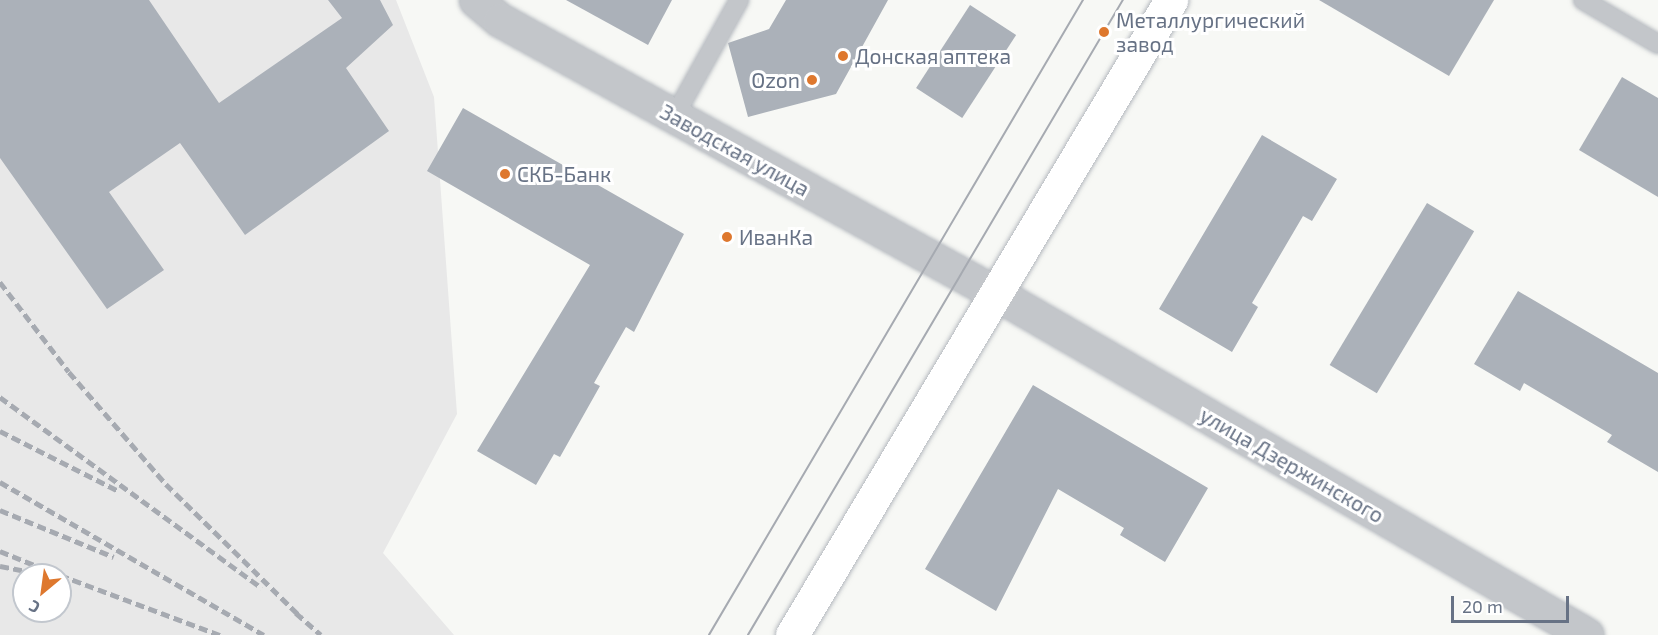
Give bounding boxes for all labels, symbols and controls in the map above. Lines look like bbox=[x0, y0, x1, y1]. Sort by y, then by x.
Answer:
place label: Металлургический завод bbox=[1116, 7, 1305, 57]
marker: Металлургический завод bbox=[1097, 25, 1111, 39]
place label: Донская аптека bbox=[855, 43, 1011, 69]
marker: Донская аптека bbox=[836, 49, 850, 63]
place label: Ozon bbox=[751, 67, 800, 93]
marker: Ozon bbox=[805, 73, 819, 87]
street label: Заводская улица bbox=[656, 99, 814, 201]
place label: СКБ-Банк bbox=[517, 161, 611, 187]
marker: СКБ-Банк bbox=[498, 167, 512, 181]
place label: ИванКа bbox=[739, 224, 813, 250]
marker: ИванКа bbox=[720, 230, 734, 244]
street label: улица Дзержинского bbox=[1196, 402, 1388, 528]
north arrow bbox=[12, 563, 72, 623]
scale bar bbox=[1454, 584, 1572, 622]
text: 20 m bbox=[1462, 595, 1503, 617]
text: С bbox=[25, 597, 43, 618]

